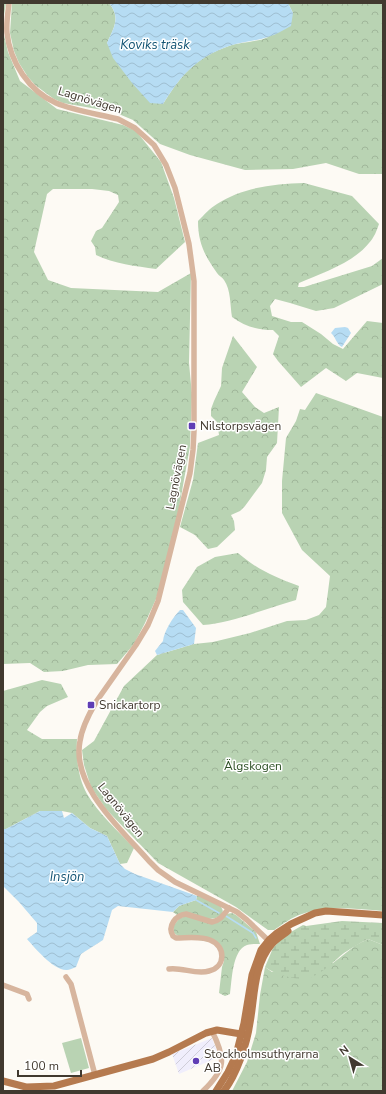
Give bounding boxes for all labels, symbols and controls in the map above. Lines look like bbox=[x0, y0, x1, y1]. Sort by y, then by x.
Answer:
water label: Koviks träsk bbox=[120, 36, 190, 54]
street label: Lagnövägen bbox=[56, 83, 124, 117]
place label: Nilstorpsvägen bbox=[200, 418, 281, 434]
marker: Nilstorpsvägen bbox=[187, 421, 197, 431]
street label: Lagnövägen bbox=[162, 443, 190, 511]
place label: Snickartorp bbox=[99, 697, 161, 713]
marker: Snickartorp bbox=[86, 700, 96, 710]
park label: Älgskogen bbox=[224, 758, 282, 774]
street label: Lagnövägen bbox=[94, 779, 148, 841]
water label: Insjön bbox=[50, 868, 84, 886]
north arrow bbox=[330, 1038, 370, 1078]
text: N bbox=[336, 1042, 352, 1059]
place label: Stockholmsuthyrarna AB bbox=[204, 1046, 319, 1076]
scale bar bbox=[18, 1052, 81, 1078]
marker: Stockholmsuthyrarna AB bbox=[191, 1056, 201, 1066]
text: 100 m bbox=[24, 1058, 59, 1074]

